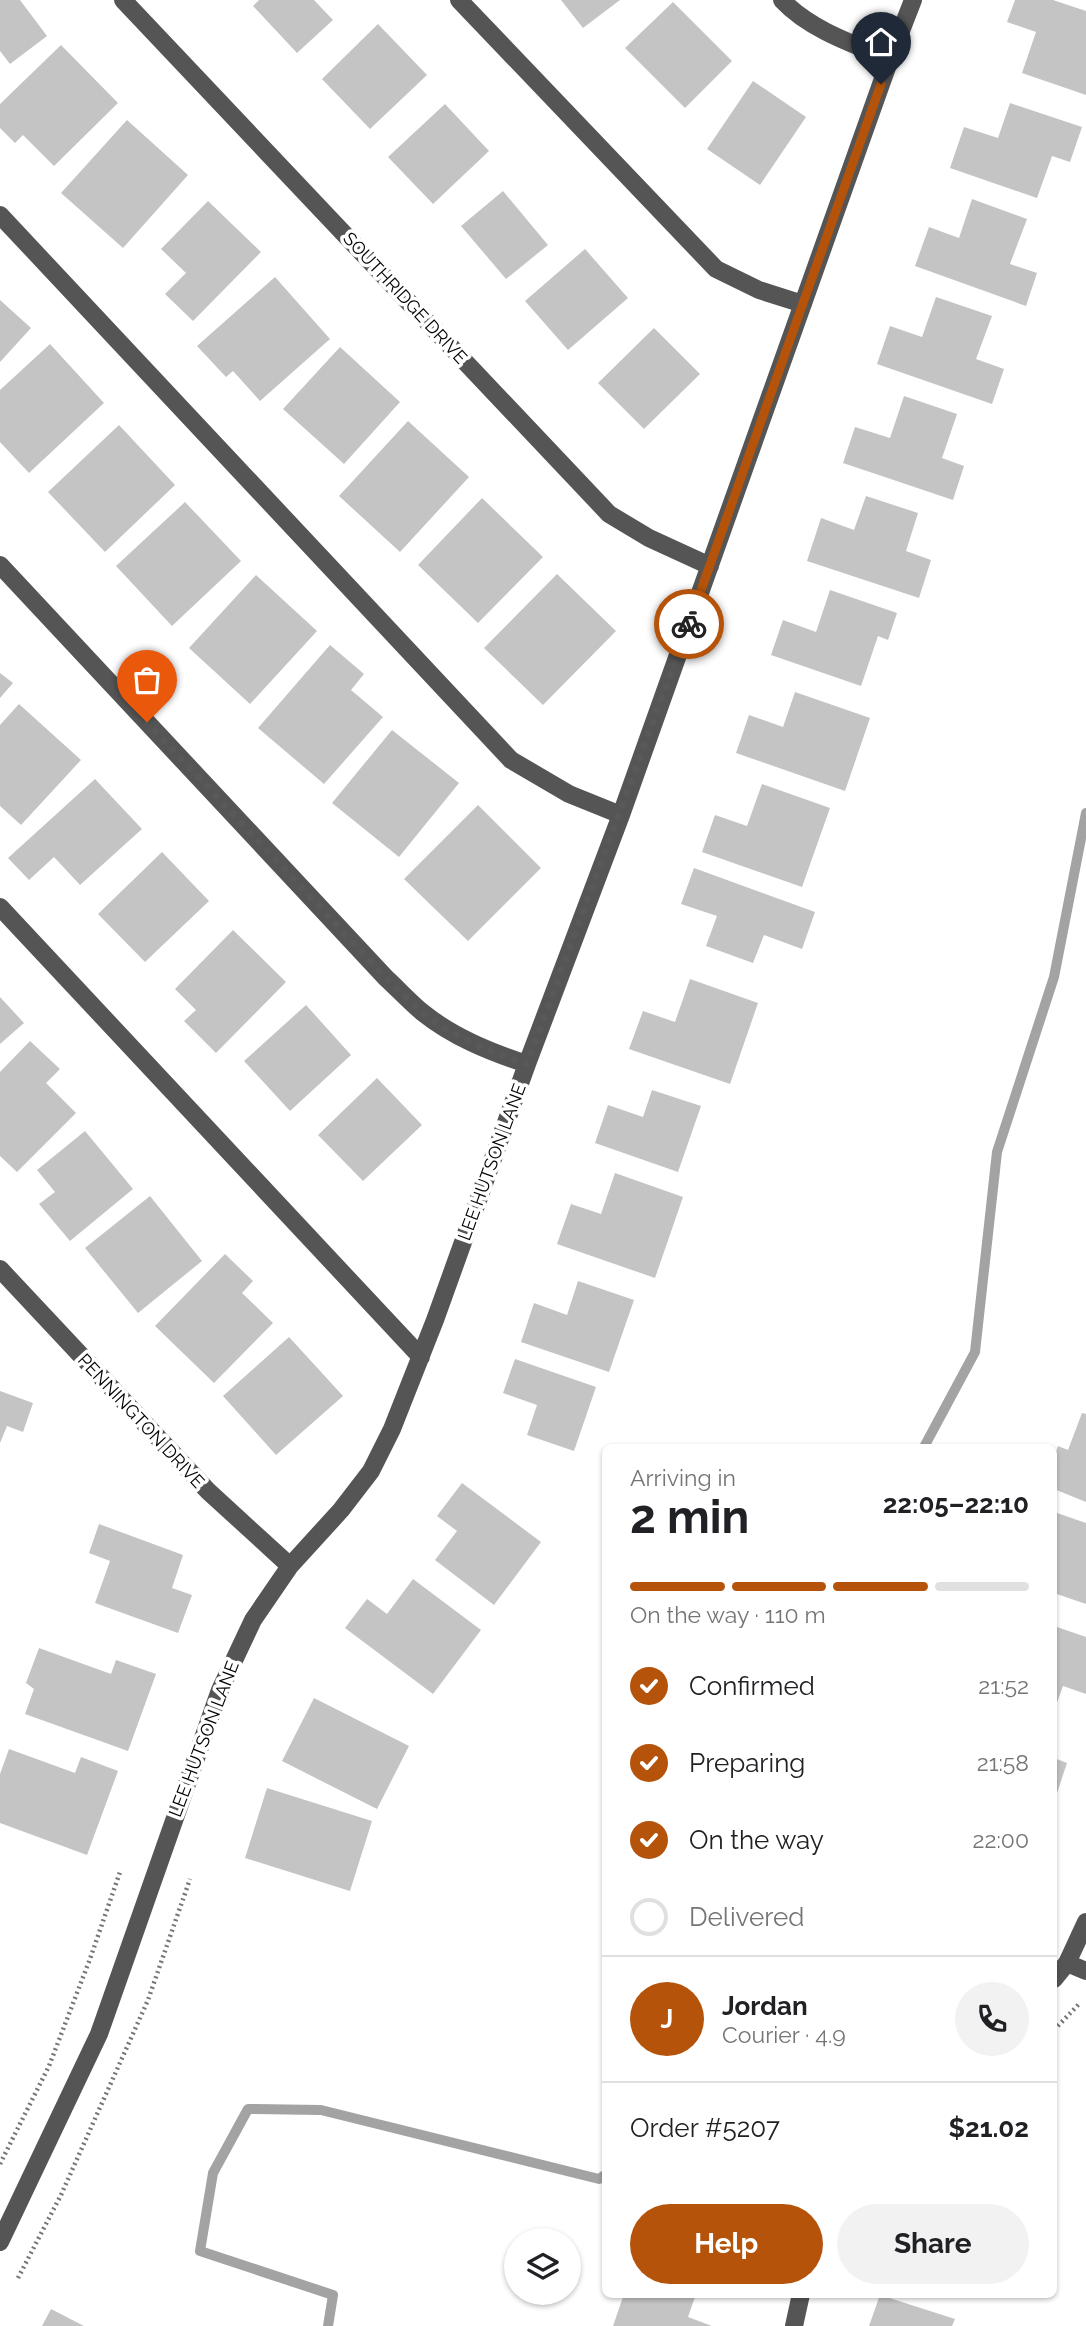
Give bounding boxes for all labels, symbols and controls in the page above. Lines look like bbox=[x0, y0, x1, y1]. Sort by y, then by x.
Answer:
pin bbox=[851, 12.0, 911, 84]
icon: home bbox=[862, 23, 900, 61]
street label: SOUTHRIDGE DRIVE bbox=[339, 228, 472, 368]
courier bbox=[654, 589, 724, 659]
icon: bike bbox=[670, 605, 708, 643]
pin bbox=[117, 650, 177, 722]
icon: bag bbox=[128, 661, 166, 699]
street label: LEE HUTSON LANE bbox=[453, 1081, 530, 1243]
street label: PENNINGTON DRIVE bbox=[74, 1349, 209, 1492]
text: Arriving in bbox=[630, 1464, 736, 1491]
text: 22:05–22:10 bbox=[883, 1489, 1029, 1519]
text: 2 min bbox=[630, 1490, 749, 1544]
text: On the way · 110 m bbox=[630, 1601, 826, 1628]
street label: LEE HUTSON LANE bbox=[164, 1658, 243, 1820]
icon: check bbox=[630, 1667, 668, 1705]
text: Confirmed bbox=[689, 1671, 815, 1701]
text: 21:52 bbox=[978, 1672, 1029, 1699]
icon: check bbox=[630, 1744, 668, 1782]
text: Preparing bbox=[689, 1748, 805, 1778]
text: 21:58 bbox=[977, 1749, 1029, 1776]
icon: check bbox=[630, 1821, 668, 1859]
text: On the way bbox=[689, 1825, 824, 1855]
text: 22:00 bbox=[973, 1826, 1029, 1853]
text: Delivered bbox=[689, 1902, 804, 1932]
button: phone bbox=[955, 1982, 1029, 2056]
text: Jordan bbox=[722, 1991, 808, 2021]
text: J bbox=[661, 2004, 673, 2034]
text: Courier · 4.9 bbox=[722, 2021, 846, 2048]
text: Order #5207 bbox=[630, 2113, 780, 2143]
text: $21.02 bbox=[949, 2113, 1029, 2143]
button: Help bbox=[630, 2204, 823, 2284]
button: Share bbox=[837, 2204, 1029, 2284]
map controls bbox=[504, 2228, 581, 2305]
button: layers bbox=[504, 2228, 581, 2305]

